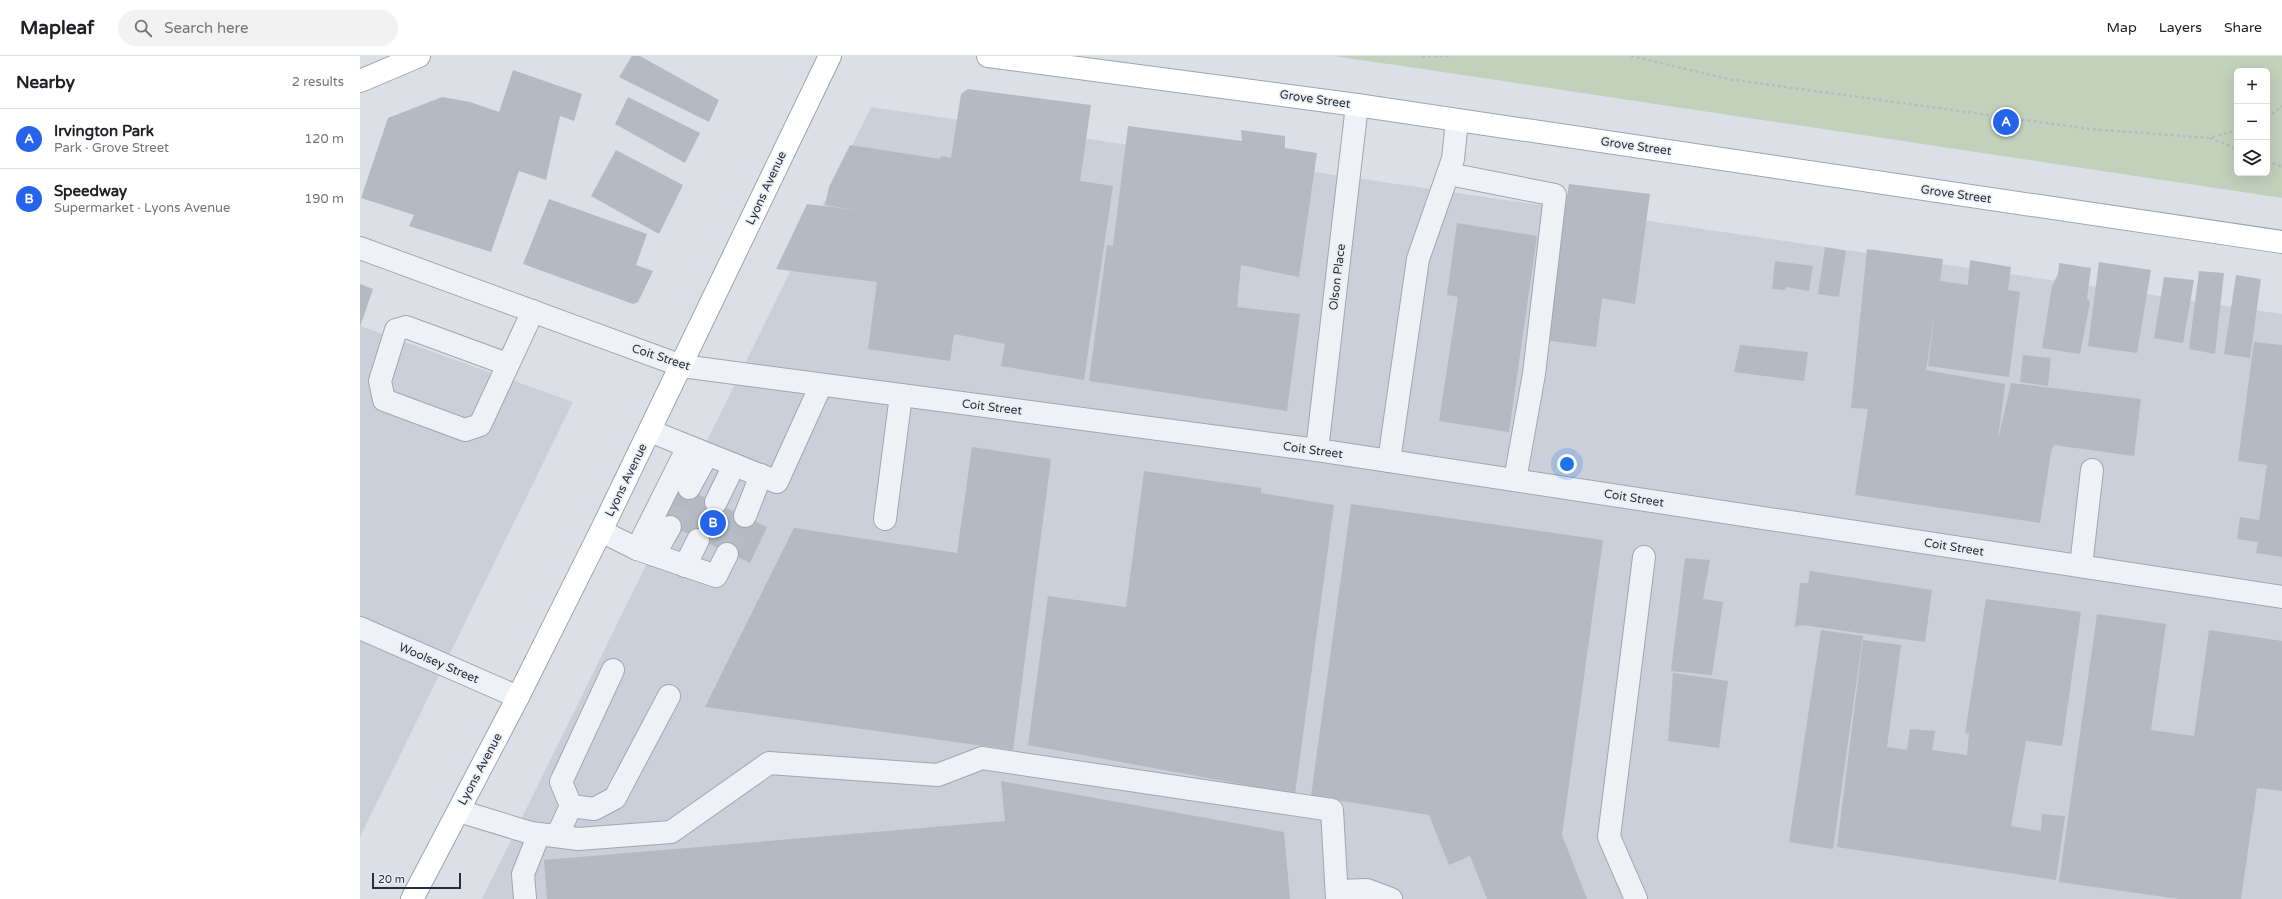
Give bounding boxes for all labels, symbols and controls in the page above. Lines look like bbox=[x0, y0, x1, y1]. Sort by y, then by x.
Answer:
search box bbox=[118, 10, 398, 46]
text: Mapleaf bbox=[20, 17, 94, 39]
icon: search bbox=[132, 17, 154, 39]
text: Search here bbox=[164, 19, 249, 37]
text: Map bbox=[2107, 19, 2137, 36]
text: Layers bbox=[2159, 19, 2202, 36]
text: Share bbox=[2224, 19, 2262, 36]
map controls bbox=[2234, 68, 2270, 176]
button: + bbox=[2234, 68, 2270, 104]
text: Nearby bbox=[16, 72, 75, 93]
text: 2 results bbox=[292, 74, 344, 90]
street label: Grove Street bbox=[1279, 87, 1352, 111]
button: − bbox=[2234, 104, 2270, 140]
pin: A bbox=[1993, 107, 2019, 137]
text: Irvington Park bbox=[54, 122, 154, 140]
text: A bbox=[24, 131, 34, 147]
text: 120 m bbox=[304, 131, 344, 147]
street label: Grove Street bbox=[1600, 134, 1673, 158]
text: Park · Grove Street bbox=[54, 140, 169, 156]
button: layers bbox=[2234, 140, 2270, 176]
street label: Lyons Avenue bbox=[743, 149, 789, 227]
text: Speedway bbox=[54, 182, 127, 200]
street label: Grove Street bbox=[1920, 182, 1993, 206]
text: B bbox=[24, 191, 34, 207]
text: 190 m bbox=[304, 191, 344, 207]
text: Supermarket · Lyons Avenue bbox=[54, 200, 230, 216]
street label: Olson Place bbox=[1326, 243, 1348, 311]
street label: Coit Street bbox=[630, 341, 692, 373]
street label: Coit Street bbox=[961, 396, 1023, 418]
street label: Coit Street bbox=[1282, 439, 1344, 461]
street label: Lyons Avenue bbox=[602, 441, 650, 519]
your location bbox=[1557, 454, 1577, 474]
street label: Coit Street bbox=[1603, 486, 1665, 510]
pin: B bbox=[700, 508, 726, 538]
street label: Coit Street bbox=[1923, 535, 1985, 559]
street label: Woolsey Street bbox=[397, 640, 481, 686]
street label: Lyons Avenue bbox=[455, 730, 505, 807]
scale bar bbox=[372, 871, 461, 890]
text: 20 m bbox=[378, 873, 405, 886]

